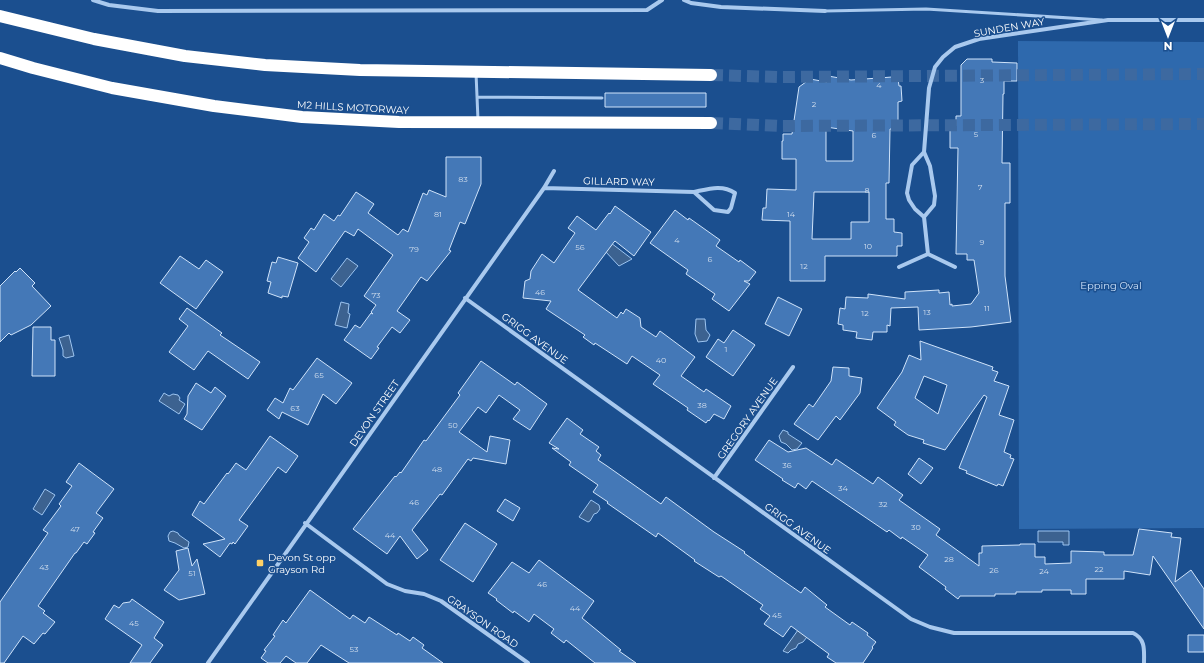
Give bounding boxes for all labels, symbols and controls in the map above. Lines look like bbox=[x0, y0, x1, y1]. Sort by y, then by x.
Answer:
street label: SUNDEN WAY bbox=[973, 15, 1046, 40]
north arrow bbox=[1148, 16, 1188, 56]
text: N bbox=[1164, 39, 1172, 53]
house number: 3 bbox=[980, 75, 985, 85]
house number: 4 bbox=[876, 80, 882, 90]
street label: M2 HILLS MOTORWAY bbox=[297, 98, 410, 117]
house number: 2 bbox=[812, 99, 817, 109]
house number: 5 bbox=[974, 129, 979, 139]
house number: 6 bbox=[872, 130, 877, 140]
house number: 83 bbox=[458, 174, 468, 184]
street label: GILLARD WAY bbox=[583, 174, 656, 189]
house number: 7 bbox=[978, 182, 983, 192]
house number: 8 bbox=[864, 185, 870, 195]
house number: 81 bbox=[434, 209, 442, 219]
house number: 14 bbox=[787, 209, 796, 219]
house number: 4 bbox=[674, 235, 680, 245]
house number: 9 bbox=[980, 237, 985, 247]
house number: 10 bbox=[864, 241, 872, 251]
house number: 56 bbox=[575, 242, 585, 252]
house number: 79 bbox=[409, 244, 419, 254]
house number: 6 bbox=[708, 254, 713, 264]
house number: 12 bbox=[800, 261, 808, 271]
park label: Epping Oval bbox=[1080, 279, 1142, 292]
house number: 46 bbox=[535, 287, 545, 297]
house number: 73 bbox=[371, 290, 381, 300]
house number: 11 bbox=[984, 303, 990, 313]
house number: 13 bbox=[923, 307, 931, 317]
house number: 12 bbox=[861, 308, 869, 318]
street label: GRIGG AVENUE bbox=[499, 310, 571, 367]
house number: 1 bbox=[725, 344, 727, 354]
house number: 40 bbox=[656, 355, 666, 365]
house number: 65 bbox=[314, 370, 324, 380]
street label: GREGORY AVENUE bbox=[714, 375, 781, 462]
street label: DEVON STREET bbox=[346, 377, 403, 449]
house number: 38 bbox=[697, 400, 707, 410]
house number: 63 bbox=[290, 403, 300, 413]
house number: 50 bbox=[448, 420, 458, 430]
house number: 36 bbox=[782, 460, 792, 470]
house number: 48 bbox=[432, 464, 442, 474]
house number: 34 bbox=[838, 483, 849, 493]
house number: 46 bbox=[409, 497, 419, 507]
house number: 32 bbox=[878, 499, 888, 509]
street label: GRIGG AVENUE bbox=[762, 500, 834, 557]
house number: 30 bbox=[911, 522, 921, 532]
house number: 47 bbox=[70, 524, 80, 534]
house number: 44 bbox=[385, 530, 396, 540]
place label: Devon St opp Grayson Rd bbox=[268, 551, 336, 576]
house number: 28 bbox=[944, 554, 954, 564]
marker: Devon St opp Grayson Rd bbox=[255, 558, 265, 568]
house number: 43 bbox=[39, 562, 49, 572]
house number: 22 bbox=[1094, 564, 1104, 574]
house number: 26 bbox=[989, 565, 999, 575]
house number: 24 bbox=[1039, 566, 1050, 576]
house number: 51 bbox=[188, 568, 196, 578]
house number: 46 bbox=[537, 579, 547, 589]
street label: GRAYSON ROAD bbox=[445, 592, 521, 651]
house number: 44 bbox=[570, 603, 581, 613]
house number: 45 bbox=[772, 610, 782, 620]
house number: 45 bbox=[129, 618, 139, 628]
house number: 53 bbox=[350, 644, 359, 654]

